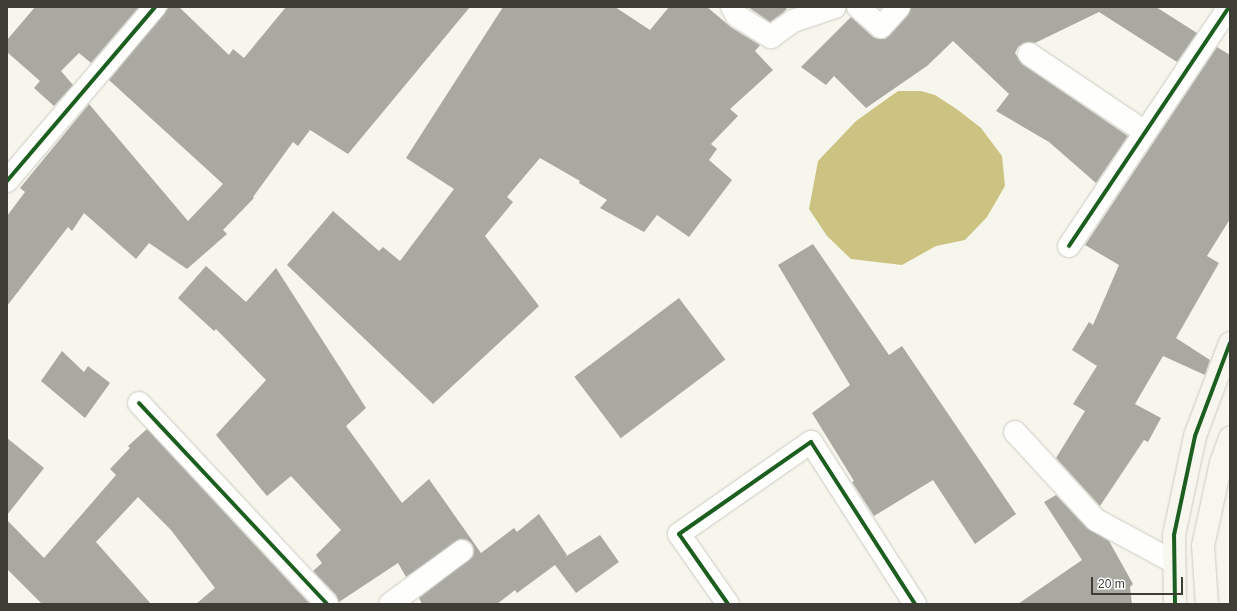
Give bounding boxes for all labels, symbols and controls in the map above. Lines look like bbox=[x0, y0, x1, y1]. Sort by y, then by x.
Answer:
scale bar bbox=[1093, 569, 1185, 595]
text: 20 m bbox=[1098, 577, 1125, 591]

